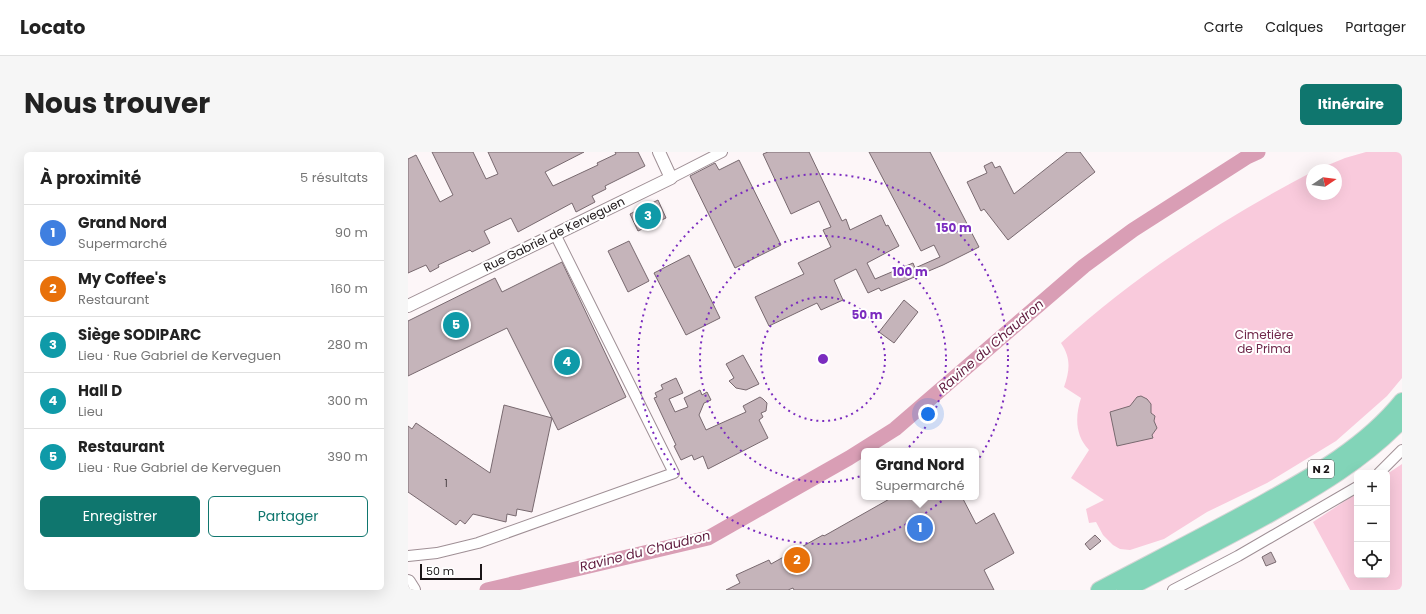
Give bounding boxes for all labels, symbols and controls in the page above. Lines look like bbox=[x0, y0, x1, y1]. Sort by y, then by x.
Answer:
text: Locato bbox=[20, 14, 85, 41]
text: Carte bbox=[1204, 17, 1243, 37]
text: Calques bbox=[1265, 17, 1323, 37]
text: Partager bbox=[1345, 17, 1406, 37]
text: Nous trouver bbox=[24, 84, 210, 123]
button: Itinéraire bbox=[1300, 84, 1402, 125]
north arrow bbox=[1306, 164, 1342, 200]
text: À proximité bbox=[40, 166, 141, 190]
text: 5 résultats bbox=[300, 168, 368, 187]
street label: Rue Gabriel de Kerveguen bbox=[481, 192, 627, 276]
pin: 3 bbox=[635, 201, 661, 231]
text: Grand Nord bbox=[78, 212, 167, 233]
text: 150 m bbox=[936, 219, 972, 236]
text: 1 bbox=[51, 223, 55, 242]
text: 90 m bbox=[335, 223, 368, 242]
text: Supermarché bbox=[78, 234, 167, 253]
text: 100 m bbox=[892, 263, 928, 280]
text: My Coffee's bbox=[78, 268, 166, 289]
text: 2 bbox=[49, 279, 57, 298]
text: 160 m bbox=[331, 279, 368, 298]
text: Restaurant bbox=[78, 290, 149, 309]
water label: Ravine du Chaudron bbox=[934, 295, 1048, 397]
text: 50 m bbox=[852, 306, 883, 323]
pin: 5 bbox=[443, 310, 469, 340]
text: Siège SODIPARC bbox=[78, 324, 201, 345]
park label: Cimetière de Prima bbox=[1235, 326, 1293, 357]
text: 3 bbox=[49, 335, 57, 354]
text: 280 m bbox=[327, 335, 368, 354]
text: Lieu · Rue Gabriel de Kerveguen bbox=[78, 346, 281, 365]
pin: 4 bbox=[554, 347, 580, 377]
centre of rings bbox=[816, 352, 830, 366]
text: Hall D bbox=[78, 380, 122, 401]
text: 4 bbox=[49, 391, 57, 410]
text: 300 m bbox=[327, 391, 368, 410]
text: Lieu bbox=[78, 402, 103, 421]
your location bbox=[918, 404, 938, 424]
text: Restaurant bbox=[78, 436, 165, 457]
text: 5 bbox=[49, 447, 57, 466]
text: 390 m bbox=[327, 447, 368, 466]
popup bbox=[861, 448, 979, 500]
text: Grand Nord bbox=[876, 454, 964, 475]
text: Lieu · Rue Gabriel de Kerveguen bbox=[78, 458, 281, 477]
road number: N 2 bbox=[1308, 460, 1334, 478]
map controls bbox=[1354, 470, 1390, 578]
button: + bbox=[1354, 470, 1390, 506]
house number: 1 bbox=[444, 476, 448, 491]
text: Supermarché bbox=[876, 476, 964, 495]
button: Enregistrer bbox=[40, 496, 200, 537]
button: Partager bbox=[208, 496, 368, 537]
button: − bbox=[1354, 506, 1390, 542]
pin: 1 bbox=[907, 513, 933, 543]
water label: Ravine du Chaudron bbox=[578, 526, 712, 576]
button: locate bbox=[1354, 542, 1390, 578]
pin: 2 bbox=[784, 545, 810, 575]
scale bar bbox=[420, 562, 482, 581]
text: 50 m bbox=[426, 563, 454, 579]

